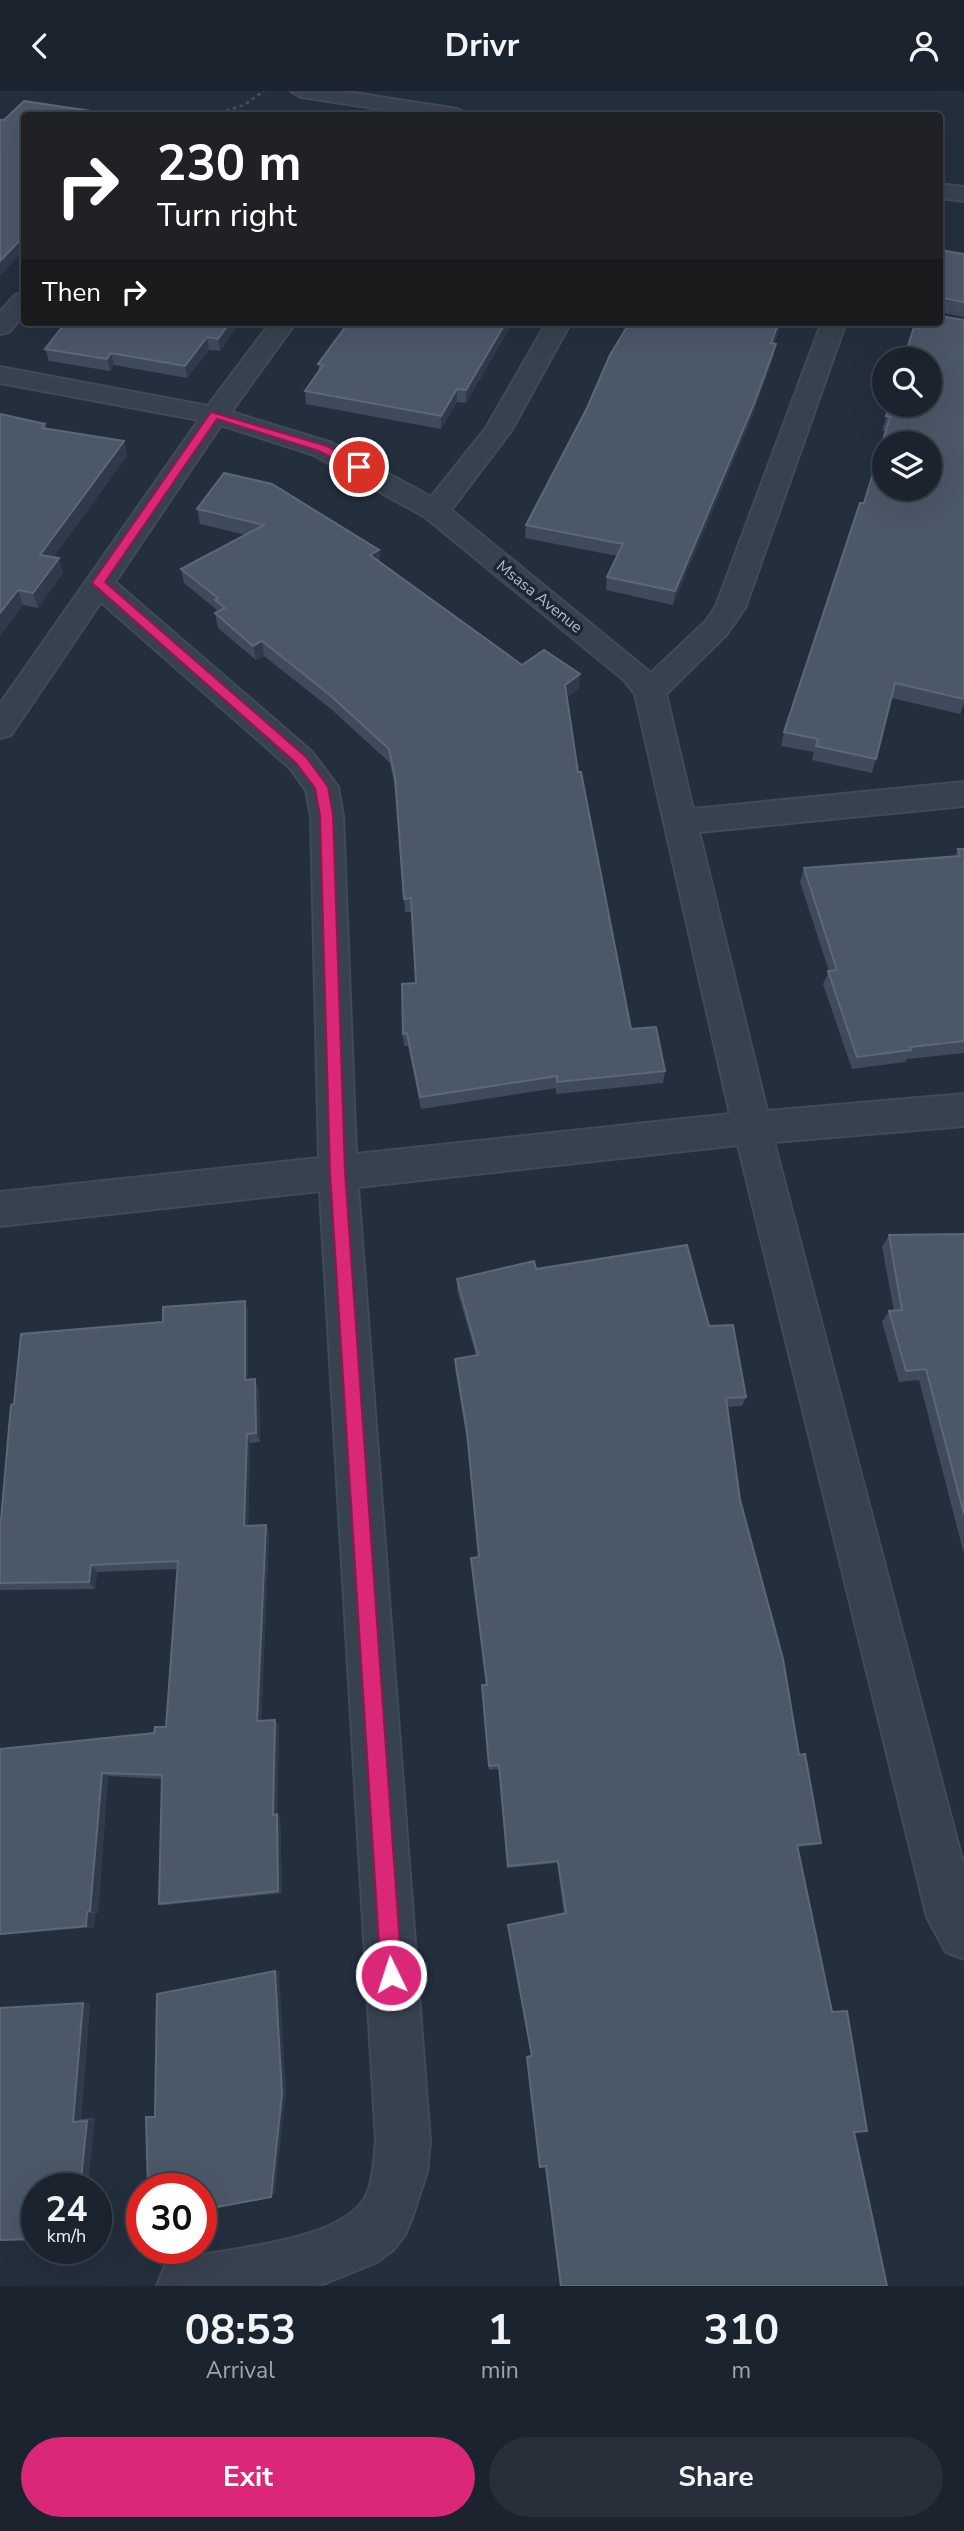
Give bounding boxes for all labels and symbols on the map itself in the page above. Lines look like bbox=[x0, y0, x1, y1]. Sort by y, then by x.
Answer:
pin bbox=[329, 437, 389, 497]
street label: Msasa Avenue bbox=[492, 555, 587, 638]
position arrow bbox=[354, 1938, 428, 2012]
speed limit sign: 30 bbox=[126, 2173, 217, 2264]

